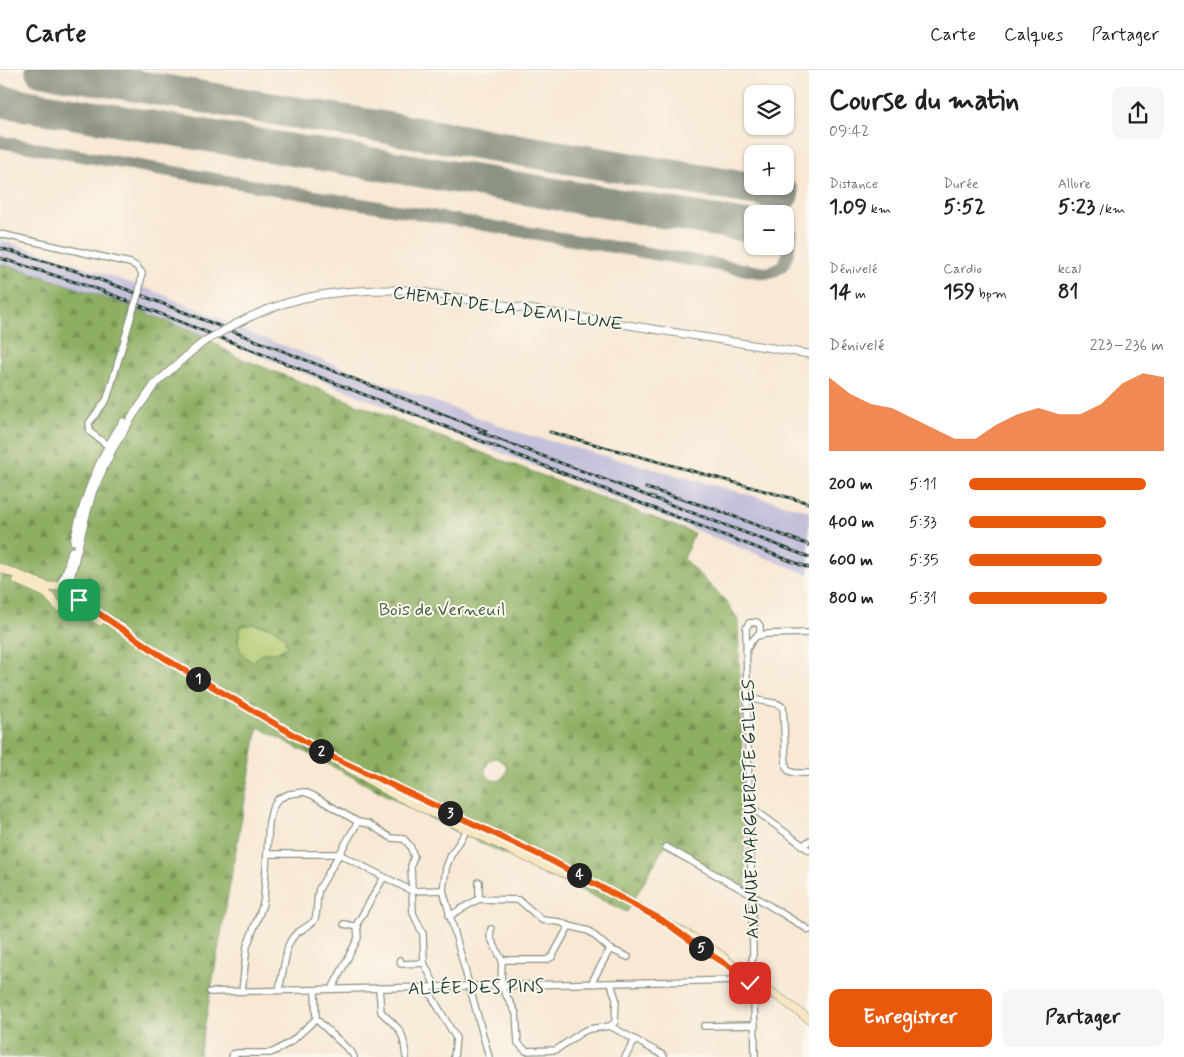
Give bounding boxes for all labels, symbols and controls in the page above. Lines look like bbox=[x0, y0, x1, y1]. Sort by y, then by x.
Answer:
text: Carte bbox=[25, 19, 87, 50]
text: Carte bbox=[930, 23, 976, 47]
text: Calques bbox=[1004, 23, 1063, 47]
text: Partager bbox=[1091, 23, 1159, 47]
text: Course du matin bbox=[829, 83, 1019, 120]
map controls bbox=[744, 85, 794, 255]
button: layers bbox=[744, 85, 794, 135]
button: share bbox=[1112, 87, 1164, 139]
text: 09:42 bbox=[829, 121, 870, 142]
button: + bbox=[744, 145, 794, 195]
text: Distance bbox=[829, 175, 878, 193]
text: Durée bbox=[943, 175, 979, 193]
text: Allure bbox=[1058, 175, 1091, 193]
text: 1.09 bbox=[829, 193, 867, 221]
text: 5:52 bbox=[943, 193, 985, 221]
text: 5:23 bbox=[1058, 193, 1095, 221]
text: km bbox=[867, 200, 891, 218]
text: /km bbox=[1095, 200, 1125, 218]
button: − bbox=[744, 205, 794, 255]
text: Dénivelé bbox=[829, 260, 877, 278]
text: Cardio bbox=[943, 260, 982, 278]
text: kcal bbox=[1058, 260, 1081, 278]
text: 14 bbox=[829, 278, 851, 306]
text: 159 bbox=[943, 278, 975, 306]
text: 81 bbox=[1058, 278, 1079, 306]
street label: CHEMIN DE LA DEMI-LUNE bbox=[391, 281, 625, 337]
text: m bbox=[851, 285, 866, 303]
text: bpm bbox=[975, 285, 1007, 303]
text: Dénivelé bbox=[829, 335, 884, 356]
text: 223–236 m bbox=[1090, 335, 1164, 356]
text: 200 m bbox=[829, 474, 873, 495]
text: 5:11 bbox=[909, 474, 937, 495]
text: 400 m bbox=[829, 512, 874, 533]
text: 5:33 bbox=[909, 512, 937, 533]
text: 600 m bbox=[829, 550, 873, 571]
text: 5:35 bbox=[909, 550, 939, 571]
pin bbox=[58, 579, 100, 621]
icon: arrive bbox=[65, 586, 93, 614]
text: 800 m bbox=[829, 588, 874, 609]
text: 5:31 bbox=[909, 588, 937, 609]
park label: Bois de Verneuil bbox=[379, 598, 505, 622]
pin: 1 bbox=[186, 666, 210, 692]
text: 1 bbox=[195, 670, 202, 688]
street label: AVENUE MARGUERITE GILLES bbox=[737, 679, 765, 939]
pin: 2 bbox=[308, 738, 334, 764]
text: 2 bbox=[318, 742, 325, 760]
pin: 3 bbox=[438, 800, 462, 826]
text: 3 bbox=[447, 804, 454, 822]
pin: 4 bbox=[566, 862, 592, 888]
text: 4 bbox=[575, 866, 584, 884]
pin: 5 bbox=[688, 936, 714, 960]
text: 5 bbox=[697, 939, 706, 957]
pin bbox=[729, 962, 771, 1004]
icon: check bbox=[736, 969, 764, 997]
street label: ALLÉE DES PINS bbox=[408, 975, 544, 1001]
button: Enregistrer bbox=[829, 989, 992, 1047]
button: Partager bbox=[1002, 989, 1164, 1047]

